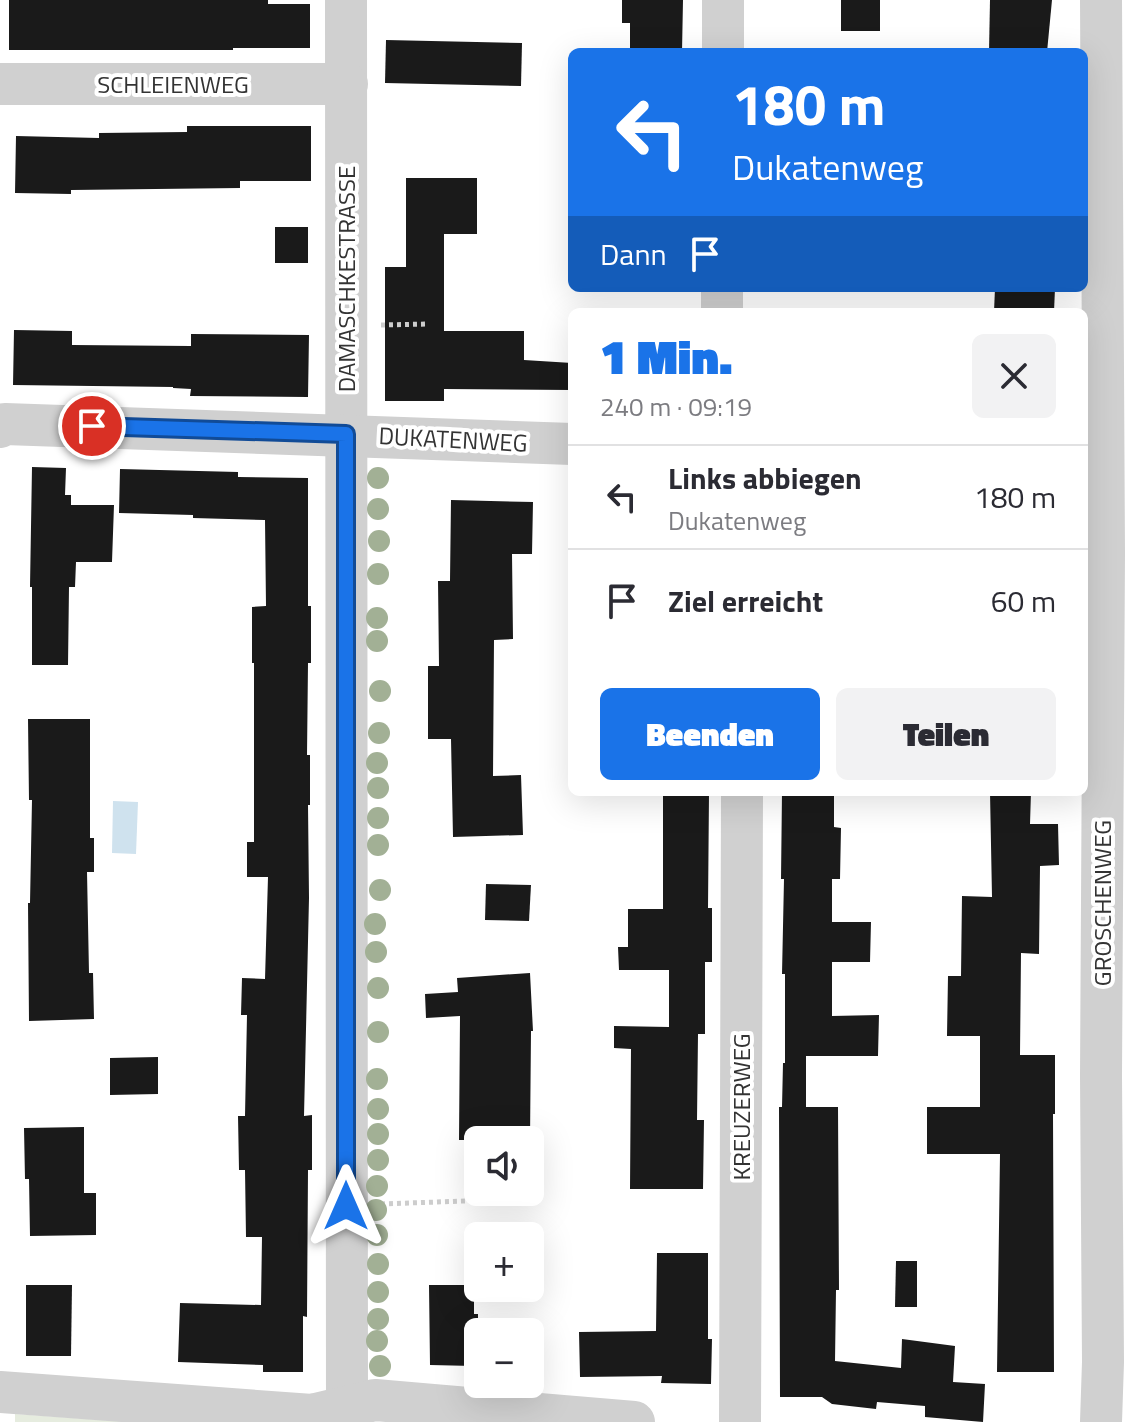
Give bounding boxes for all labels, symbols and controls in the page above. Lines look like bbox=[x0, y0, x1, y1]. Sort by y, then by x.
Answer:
text: 180 m bbox=[732, 62, 885, 147]
street label: SCHLEIENWEG bbox=[97, 66, 249, 102]
icon: left bbox=[600, 80, 704, 184]
text: Dukatenweg bbox=[732, 139, 923, 194]
street label: DAMASCHKESTRASSE bbox=[328, 166, 364, 392]
text: Dann bbox=[600, 231, 667, 277]
icon: arrive bbox=[683, 232, 727, 276]
text: 1 Min. bbox=[600, 320, 732, 393]
button: close bbox=[972, 334, 1056, 418]
text: 240 m · 09:19 bbox=[600, 387, 752, 426]
pin bbox=[58, 392, 126, 460]
icon: arrive bbox=[70, 404, 114, 448]
street label: DUKATENWEG bbox=[378, 417, 528, 461]
text: Links abbiegen bbox=[668, 455, 862, 501]
text: 180 m bbox=[974, 474, 1056, 520]
icon: left bbox=[600, 475, 644, 519]
text: Dukatenweg bbox=[668, 501, 806, 540]
text: Ziel erreicht bbox=[668, 578, 823, 624]
text: 60 m bbox=[991, 578, 1056, 624]
icon: arrive bbox=[600, 579, 644, 623]
button: Beenden bbox=[600, 688, 820, 780]
button: Teilen bbox=[836, 688, 1056, 780]
street label: GROSCHENWEG bbox=[1084, 820, 1120, 986]
street label: KREUZERWEG bbox=[723, 1033, 759, 1181]
map controls bbox=[464, 1126, 544, 1398]
button: sound bbox=[464, 1126, 544, 1206]
position arrow bbox=[304, 1164, 388, 1248]
button: + bbox=[464, 1222, 544, 1302]
button: − bbox=[464, 1318, 544, 1398]

